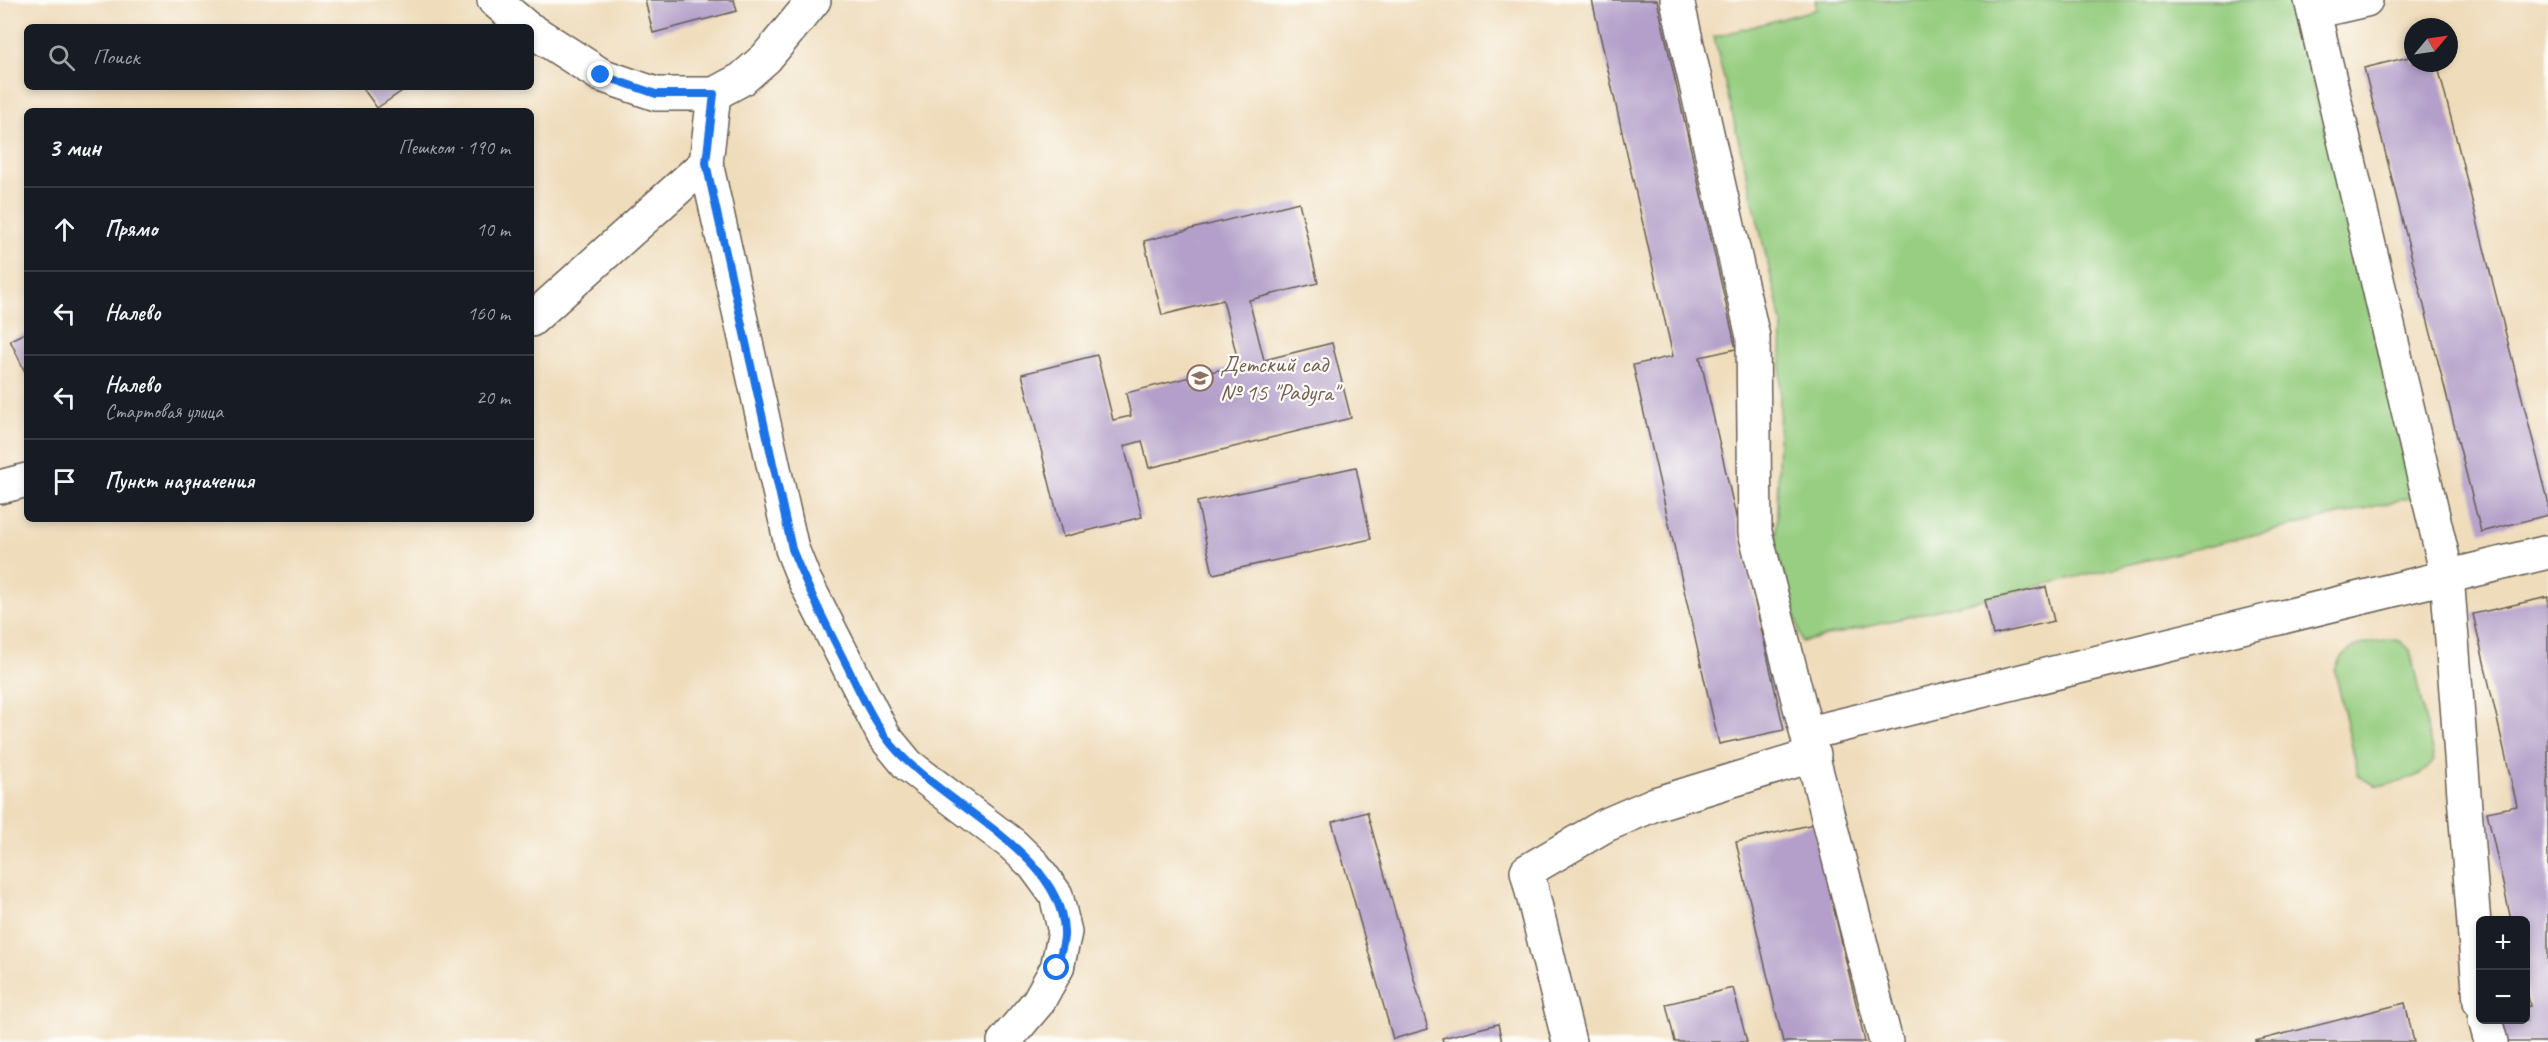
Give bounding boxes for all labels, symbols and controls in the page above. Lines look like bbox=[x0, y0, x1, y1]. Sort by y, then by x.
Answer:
north arrow bbox=[2404, 18, 2458, 72]
search box bbox=[24, 24, 534, 90]
icon: search bbox=[45, 41, 78, 74]
text: Поиск bbox=[93, 43, 139, 71]
route end bbox=[587, 61, 613, 87]
text: 3 мин bbox=[48, 131, 101, 164]
text: Пешком · 190 m bbox=[398, 135, 510, 160]
icon: ahead bbox=[48, 213, 81, 246]
text: Прямо bbox=[105, 215, 157, 243]
text: 10 m bbox=[476, 217, 510, 242]
icon: left bbox=[48, 297, 81, 330]
text: Налево bbox=[105, 299, 161, 327]
text: 160 m bbox=[467, 301, 510, 326]
place label: Детский сад № 15 "Радуга" bbox=[1220, 349, 1344, 407]
school or university icon: Детский сад № 15 "Радуга" bbox=[1185, 363, 1215, 393]
text: Налево bbox=[105, 371, 161, 399]
icon: left bbox=[48, 381, 81, 414]
text: 20 m bbox=[476, 385, 510, 410]
text: Стартовая улица bbox=[105, 399, 223, 424]
icon: arrive bbox=[48, 465, 81, 498]
text: Пункт назначения bbox=[105, 467, 254, 495]
map controls bbox=[2476, 916, 2530, 1024]
button: + bbox=[2476, 916, 2530, 970]
route start bbox=[1043, 954, 1069, 980]
button: − bbox=[2476, 970, 2530, 1024]

